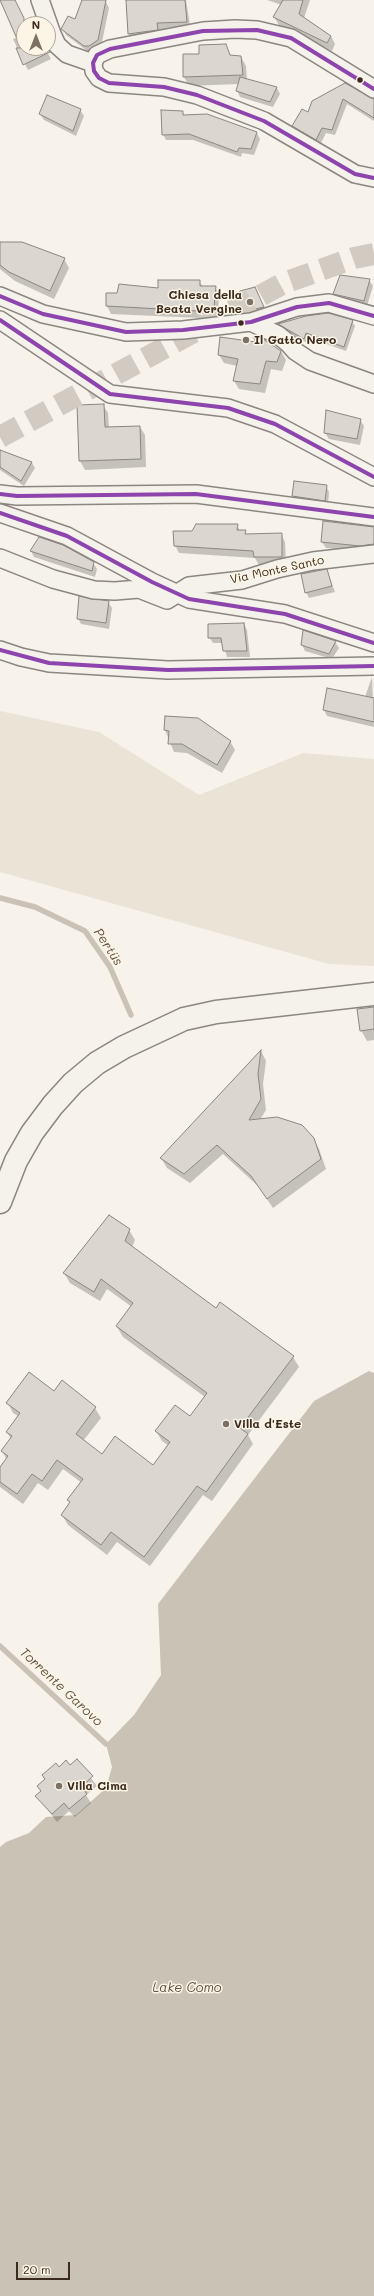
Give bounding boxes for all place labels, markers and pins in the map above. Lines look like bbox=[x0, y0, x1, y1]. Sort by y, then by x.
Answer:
unlabelled marker bbox=[355, 75, 365, 85]
place label: Chiesa della Beata Vergine bbox=[156, 288, 242, 316]
marker: Chiesa della Beata Vergine bbox=[245, 297, 255, 307]
unlabelled marker bbox=[236, 318, 246, 328]
place label: Il Gatto Nero bbox=[254, 333, 336, 347]
marker: Il Gatto Nero bbox=[241, 335, 251, 345]
place label: Villa d'Este bbox=[234, 1417, 301, 1431]
marker: Villa d'Este bbox=[221, 1419, 231, 1429]
place label: Villa Cima bbox=[67, 1779, 127, 1793]
marker: Villa Cima bbox=[54, 1781, 64, 1791]

